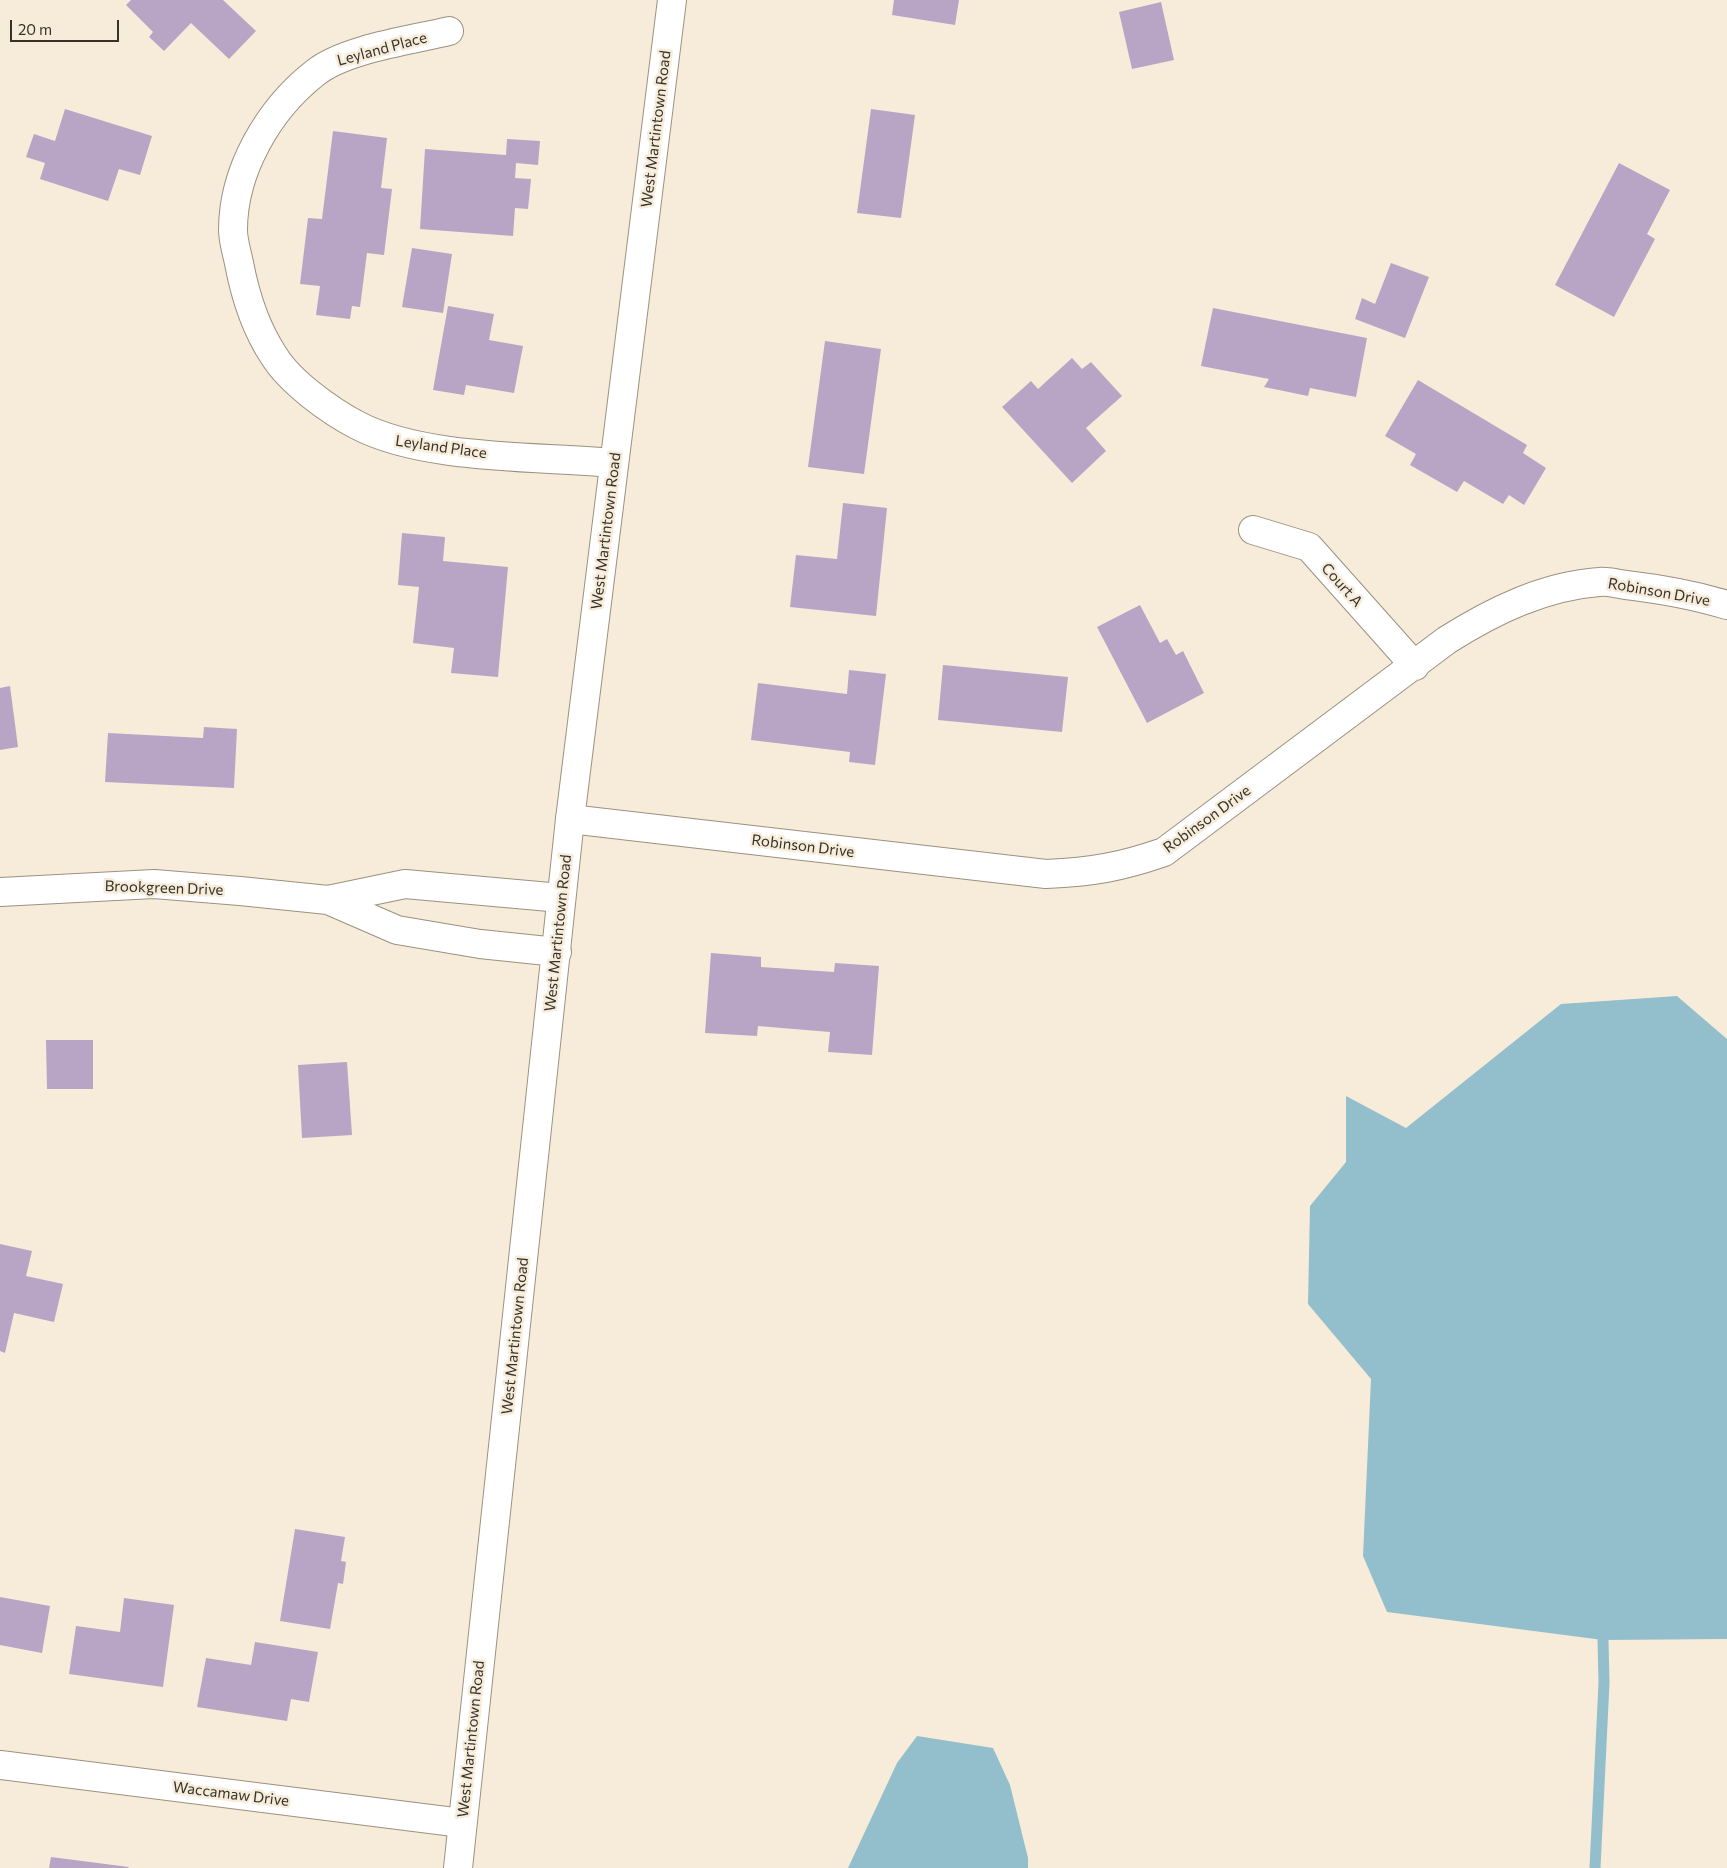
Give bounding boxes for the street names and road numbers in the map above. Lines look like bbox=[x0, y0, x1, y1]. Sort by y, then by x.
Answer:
street label: Leyland Place bbox=[335, 28, 429, 70]
street label: West Martintown Road bbox=[637, 50, 675, 208]
street label: Leyland Place bbox=[394, 432, 488, 462]
street label: West Martintown Road bbox=[587, 452, 625, 610]
street label: Court A bbox=[1318, 559, 1366, 611]
street label: Robinson Drive bbox=[1607, 574, 1711, 610]
street label: Robinson Drive bbox=[1160, 781, 1254, 857]
street label: Robinson Drive bbox=[751, 831, 855, 861]
street label: West Martintown Road bbox=[541, 854, 575, 1012]
street label: Brookgreen Drive bbox=[104, 877, 224, 899]
street label: West Martintown Road bbox=[498, 1257, 532, 1415]
street label: West Martintown Road bbox=[454, 1660, 488, 1818]
street label: Waccamaw Drive bbox=[172, 1778, 290, 1810]

